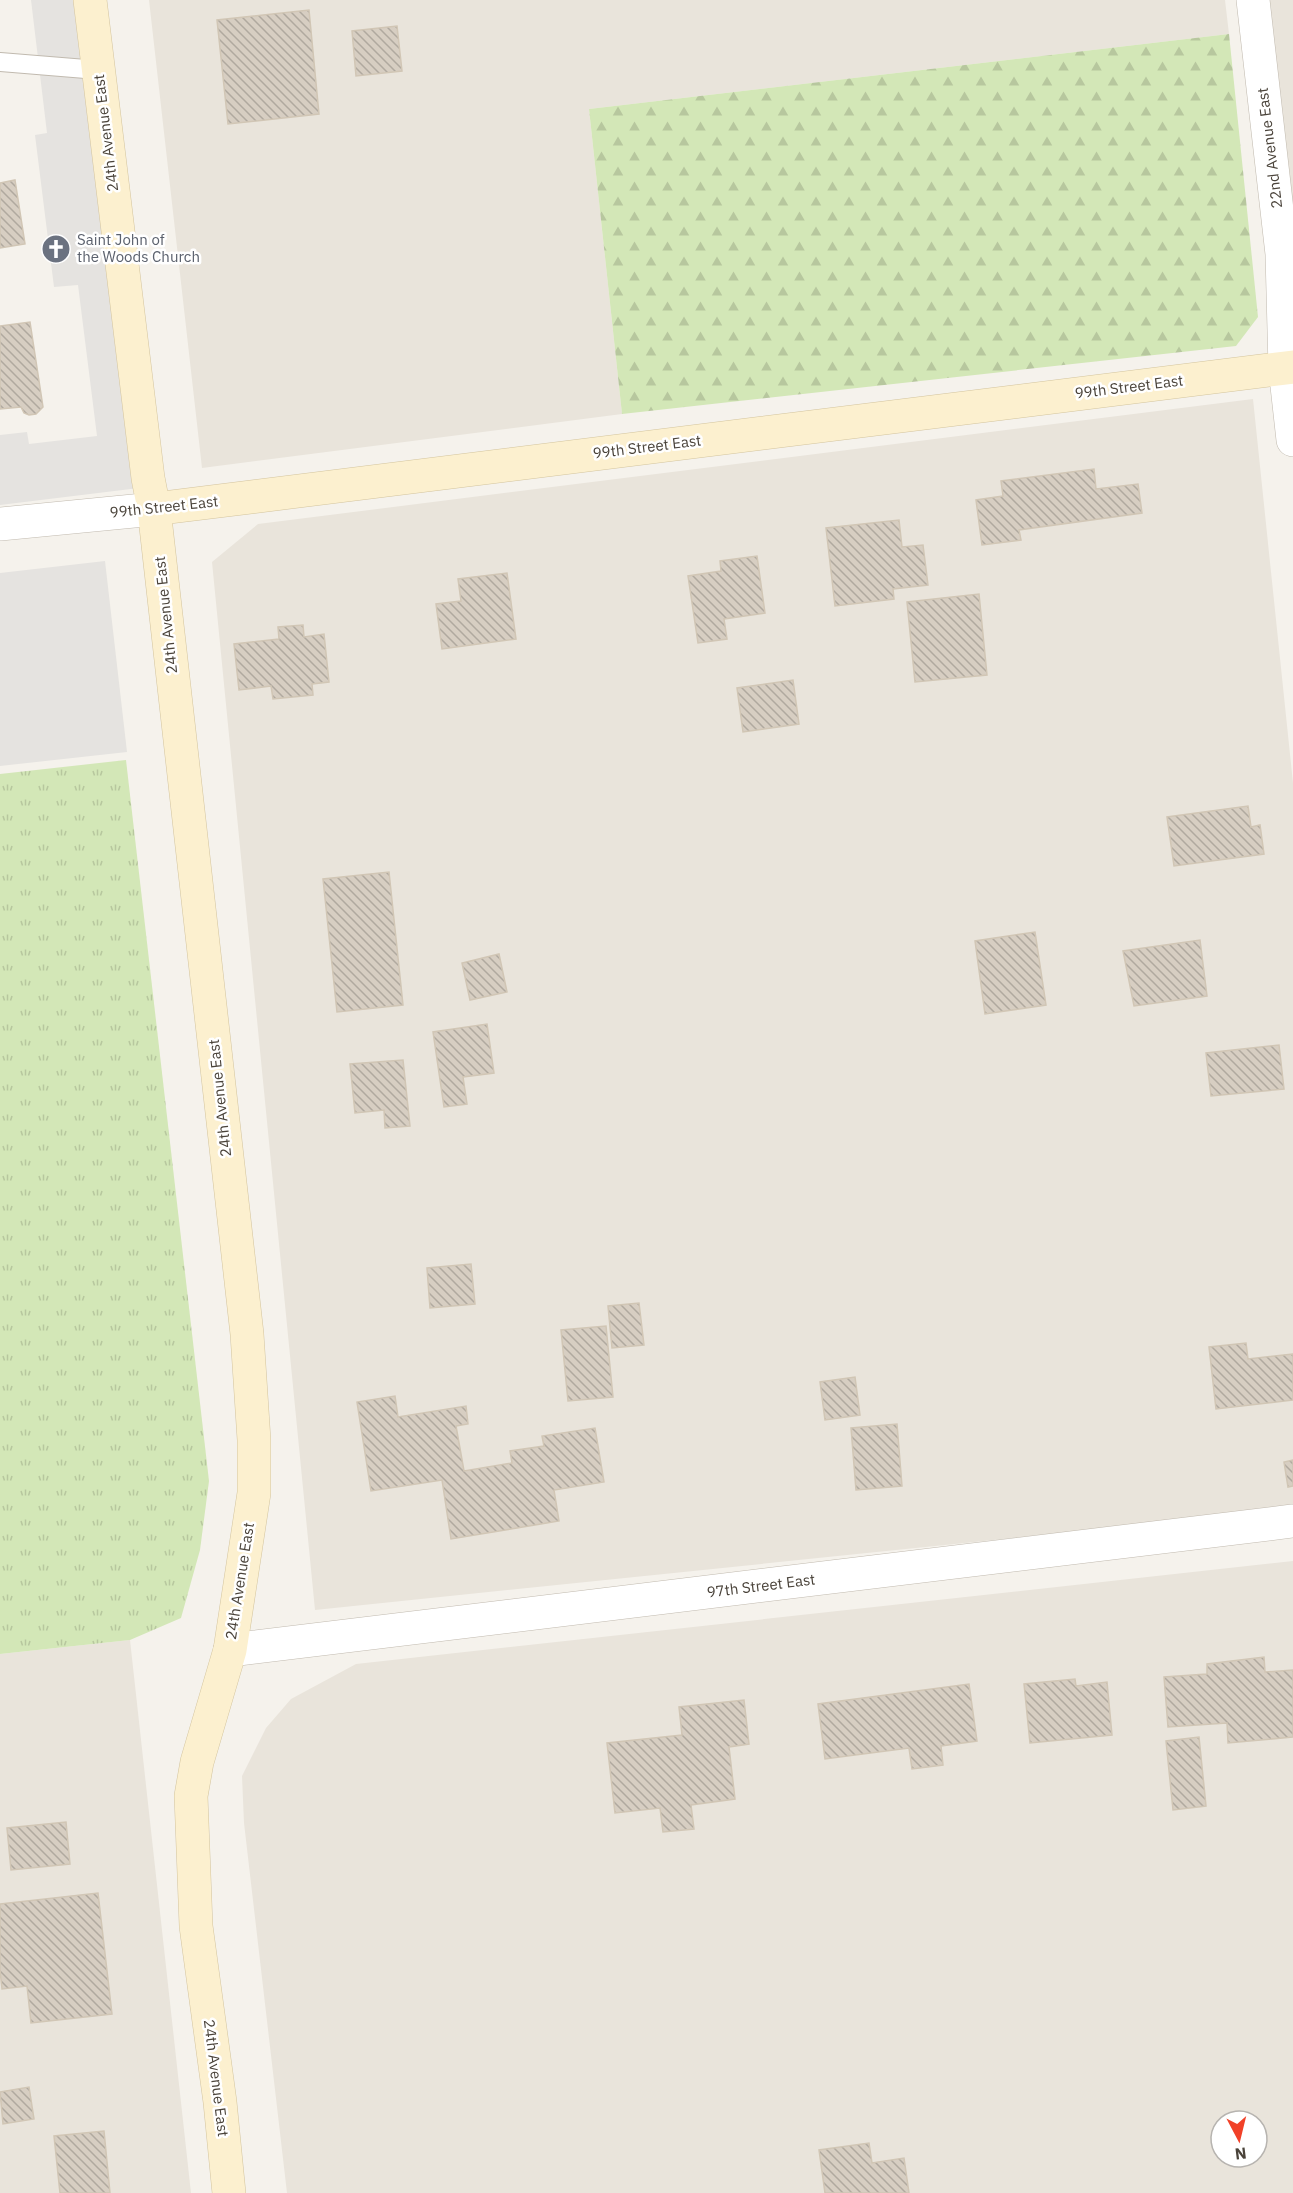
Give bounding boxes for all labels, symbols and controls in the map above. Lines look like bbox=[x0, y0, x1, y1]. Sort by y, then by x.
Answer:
street label: 24th Avenue East bbox=[89, 73, 122, 193]
street label: 22nd Avenue East bbox=[1253, 87, 1286, 210]
place label: Saint John of the Woods Church bbox=[77, 230, 200, 266]
church icon: Saint John of the Woods Church bbox=[40, 233, 72, 265]
street label: 99th Street East bbox=[1074, 370, 1184, 403]
street label: 99th Street East bbox=[592, 430, 702, 463]
street label: 99th Street East bbox=[109, 491, 219, 522]
street label: 24th Avenue East bbox=[150, 555, 181, 675]
street label: 24th Avenue East bbox=[204, 1038, 235, 1158]
street label: 24th Avenue East bbox=[221, 1521, 258, 1641]
street label: 97th Street East bbox=[706, 1569, 816, 1602]
street label: 24th Avenue East bbox=[200, 2018, 233, 2138]
north arrow bbox=[1209, 2109, 1269, 2169]
text: N bbox=[1234, 2143, 1248, 2165]

